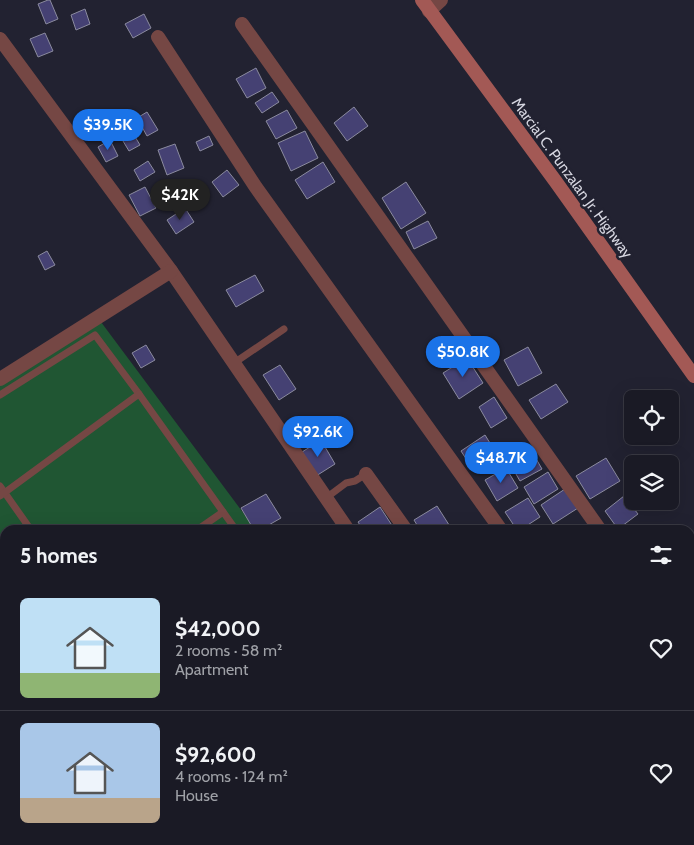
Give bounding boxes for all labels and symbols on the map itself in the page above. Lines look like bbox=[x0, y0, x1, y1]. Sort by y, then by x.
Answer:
street label: Marcial C. Punzalan Jr. Highway bbox=[508, 94, 637, 262]
pin: $39.5K bbox=[67, 108, 149, 151]
pin: $42K bbox=[150, 178, 210, 221]
pin: $50.8K bbox=[422, 336, 504, 378]
pin: $92.6K bbox=[277, 416, 359, 458]
pin: $48.7K bbox=[460, 442, 542, 484]

